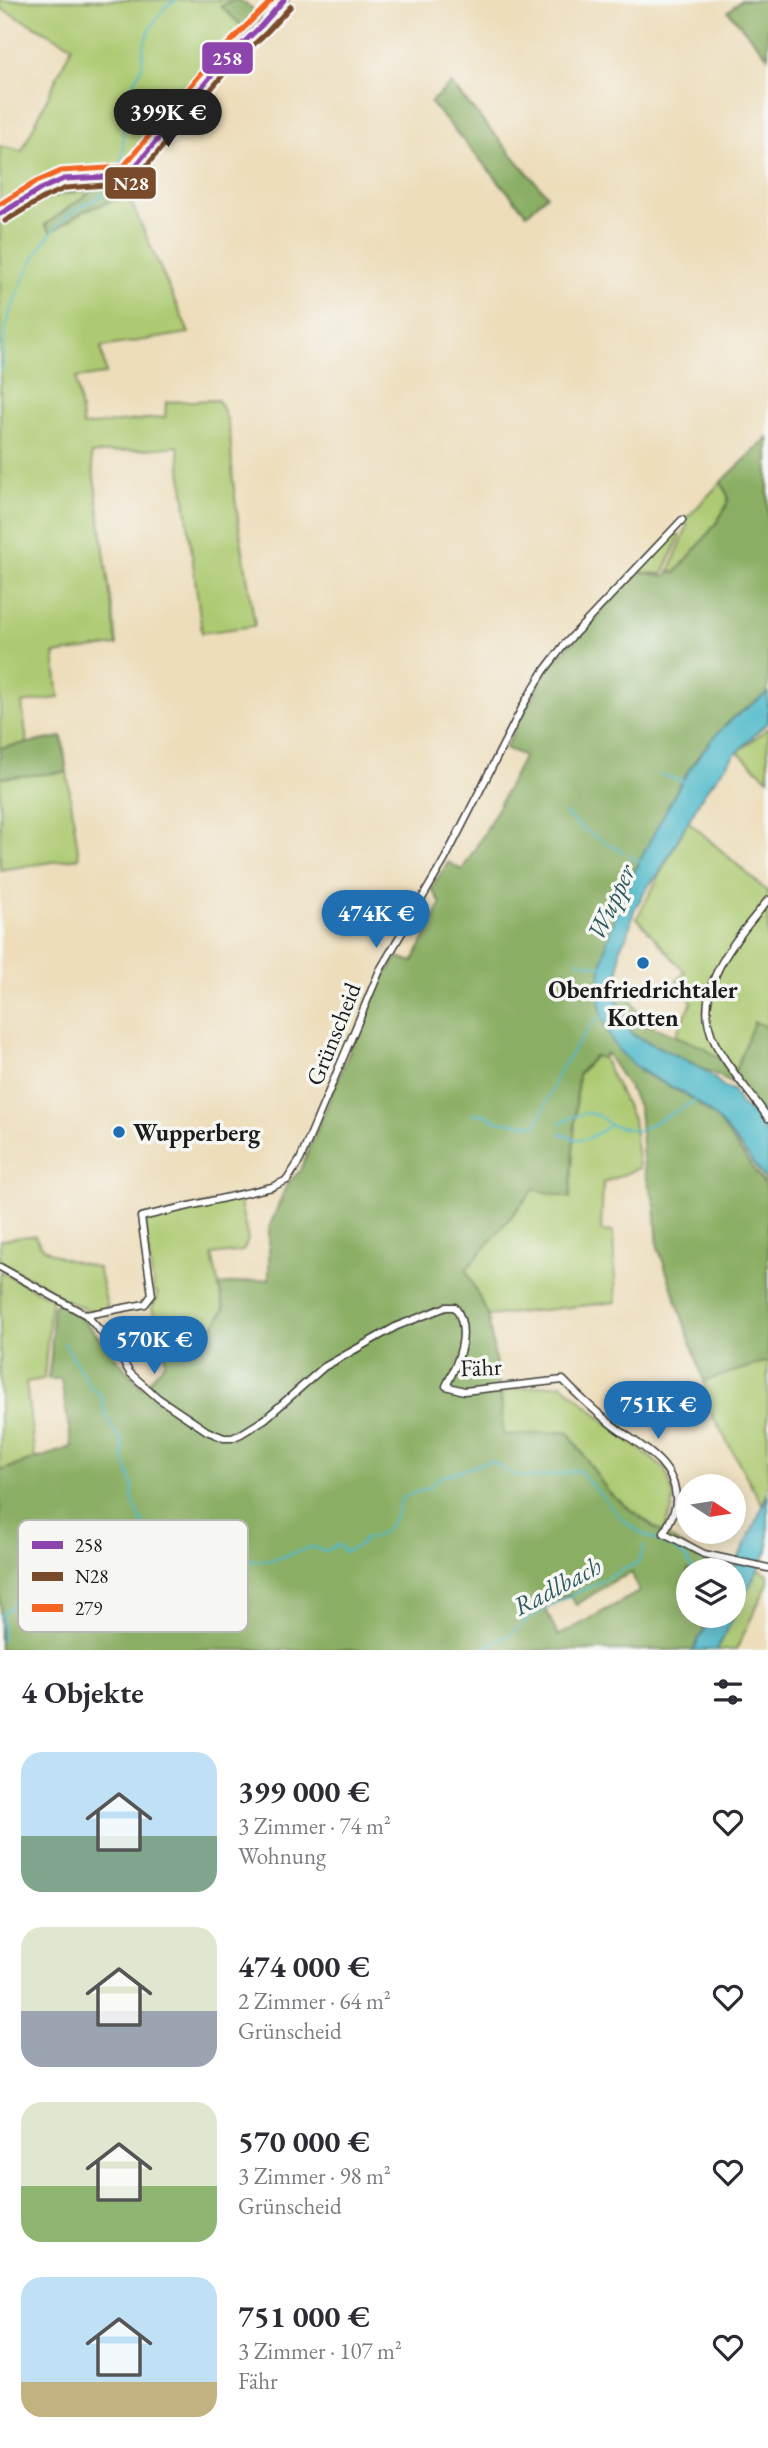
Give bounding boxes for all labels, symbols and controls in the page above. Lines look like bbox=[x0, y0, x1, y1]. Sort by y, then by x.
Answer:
line badge: 258 bbox=[201, 41, 254, 75]
text: 258 bbox=[212, 46, 242, 71]
pin: 399K € bbox=[111, 90, 225, 149]
text: 399K € bbox=[130, 97, 206, 127]
line badge: N28 bbox=[104, 166, 157, 200]
text: N28 bbox=[113, 171, 149, 196]
water label: Wupper bbox=[579, 858, 644, 945]
pin: 474K € bbox=[319, 890, 433, 950]
text: 474K € bbox=[338, 898, 414, 928]
marker: Obenfriedrichtaler Kotten bbox=[635, 955, 651, 971]
place label: Obenfriedrichtaler Kotten bbox=[548, 974, 738, 1033]
street label: Grünscheid bbox=[298, 977, 368, 1090]
place label: Wupperberg bbox=[133, 1117, 261, 1149]
marker: Wupperberg bbox=[111, 1124, 127, 1140]
pin: 570K € bbox=[97, 1316, 211, 1376]
text: 570K € bbox=[116, 1324, 192, 1354]
street label: Fähr bbox=[460, 1351, 502, 1383]
pin: 751K € bbox=[601, 1382, 715, 1441]
text: 751K € bbox=[620, 1389, 696, 1419]
north arrow bbox=[676, 1474, 746, 1544]
map controls bbox=[676, 1474, 746, 1628]
legend bbox=[18, 1520, 248, 1632]
text: 258 bbox=[75, 1533, 102, 1558]
water label: Radlbach bbox=[507, 1548, 607, 1623]
button: layers bbox=[676, 1558, 746, 1628]
text: N28 bbox=[75, 1564, 108, 1589]
text: 279 bbox=[75, 1596, 102, 1621]
text: 4 Objekte bbox=[21, 1673, 144, 1712]
icon: filters bbox=[709, 1673, 747, 1711]
text: 399 000 € bbox=[238, 1772, 370, 1811]
icon: home bbox=[77, 1780, 161, 1864]
icon: heart bbox=[709, 1803, 747, 1841]
text: 3 Zimmer · 74 m² bbox=[238, 1811, 391, 1841]
text: Wohnung bbox=[238, 1841, 326, 1871]
text: 474 000 € bbox=[238, 1947, 370, 1986]
icon: home bbox=[77, 1955, 161, 2039]
icon: heart bbox=[709, 1978, 747, 2016]
text: 2 Zimmer · 64 m² bbox=[238, 1986, 391, 2016]
text: Grünscheid bbox=[238, 2016, 342, 2046]
text: 570 000 € bbox=[238, 2122, 370, 2161]
icon: home bbox=[77, 2130, 161, 2214]
icon: heart bbox=[709, 2153, 747, 2191]
text: 3 Zimmer · 98 m² bbox=[238, 2161, 391, 2191]
text: Grünscheid bbox=[238, 2191, 342, 2221]
text: 751 000 € bbox=[238, 2297, 370, 2336]
icon: home bbox=[77, 2305, 161, 2389]
icon: heart bbox=[709, 2328, 747, 2366]
text: 3 Zimmer · 107 m² bbox=[238, 2336, 402, 2366]
text: Fähr bbox=[238, 2366, 278, 2396]

